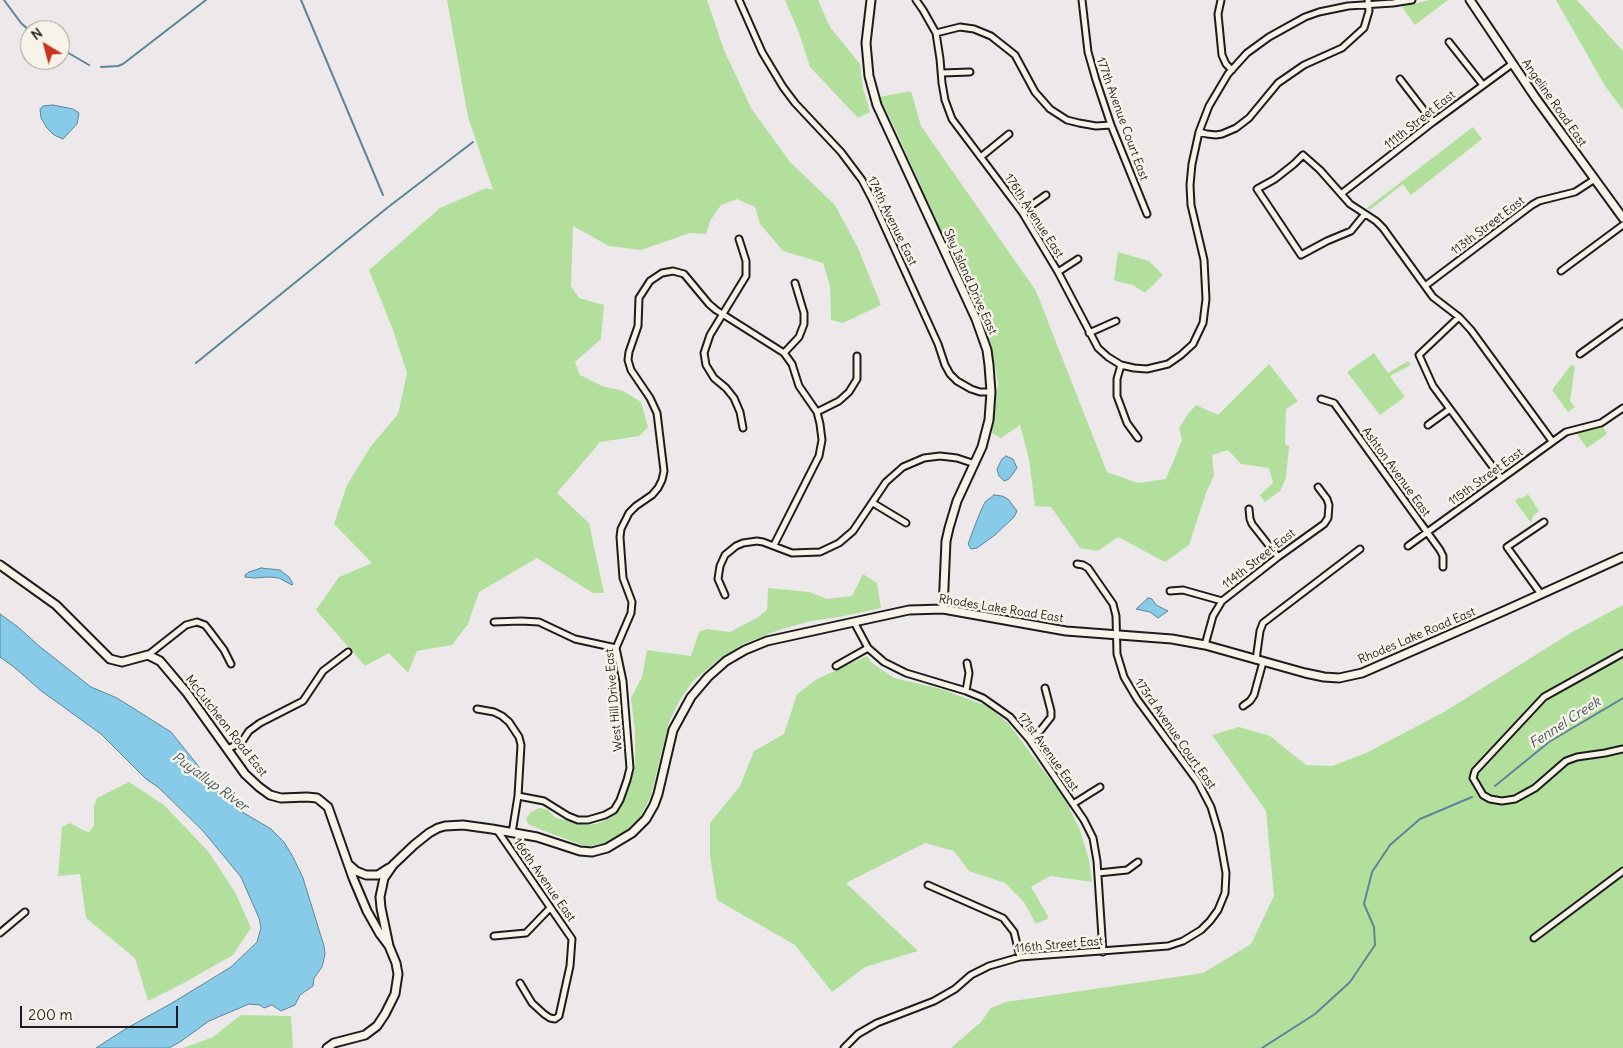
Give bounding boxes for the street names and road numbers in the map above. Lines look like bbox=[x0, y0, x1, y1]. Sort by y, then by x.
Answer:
street label: 177th Avenue Court East bbox=[1093, 55, 1151, 183]
street label: Angeline Road East bbox=[1518, 56, 1590, 150]
street label: 111th Street East bbox=[1382, 88, 1458, 152]
street label: 176th Avenue East bbox=[1001, 171, 1067, 261]
street label: 174th Avenue East bbox=[864, 174, 920, 268]
street label: 113th Street East bbox=[1448, 194, 1528, 258]
street label: Sky Island Drive East bbox=[940, 227, 1000, 337]
street label: Ashton Avenue East bbox=[1359, 425, 1433, 519]
street label: 115th Street East bbox=[1446, 445, 1526, 509]
street label: 114th Street East bbox=[1220, 526, 1298, 592]
street label: Rhodes Lake Road East bbox=[938, 592, 1064, 626]
street label: Rhodes Lake Road East bbox=[1356, 605, 1478, 667]
street label: West Hill Drive East bbox=[602, 648, 626, 752]
street label: McCutcheon Road East bbox=[182, 672, 270, 780]
street label: 173rd Avenue Court East bbox=[1131, 676, 1219, 792]
street label: 171st Avenue East bbox=[1015, 710, 1081, 794]
street label: 166th Avenue East bbox=[510, 835, 578, 925]
street label: 116th Street East bbox=[1014, 934, 1104, 956]

